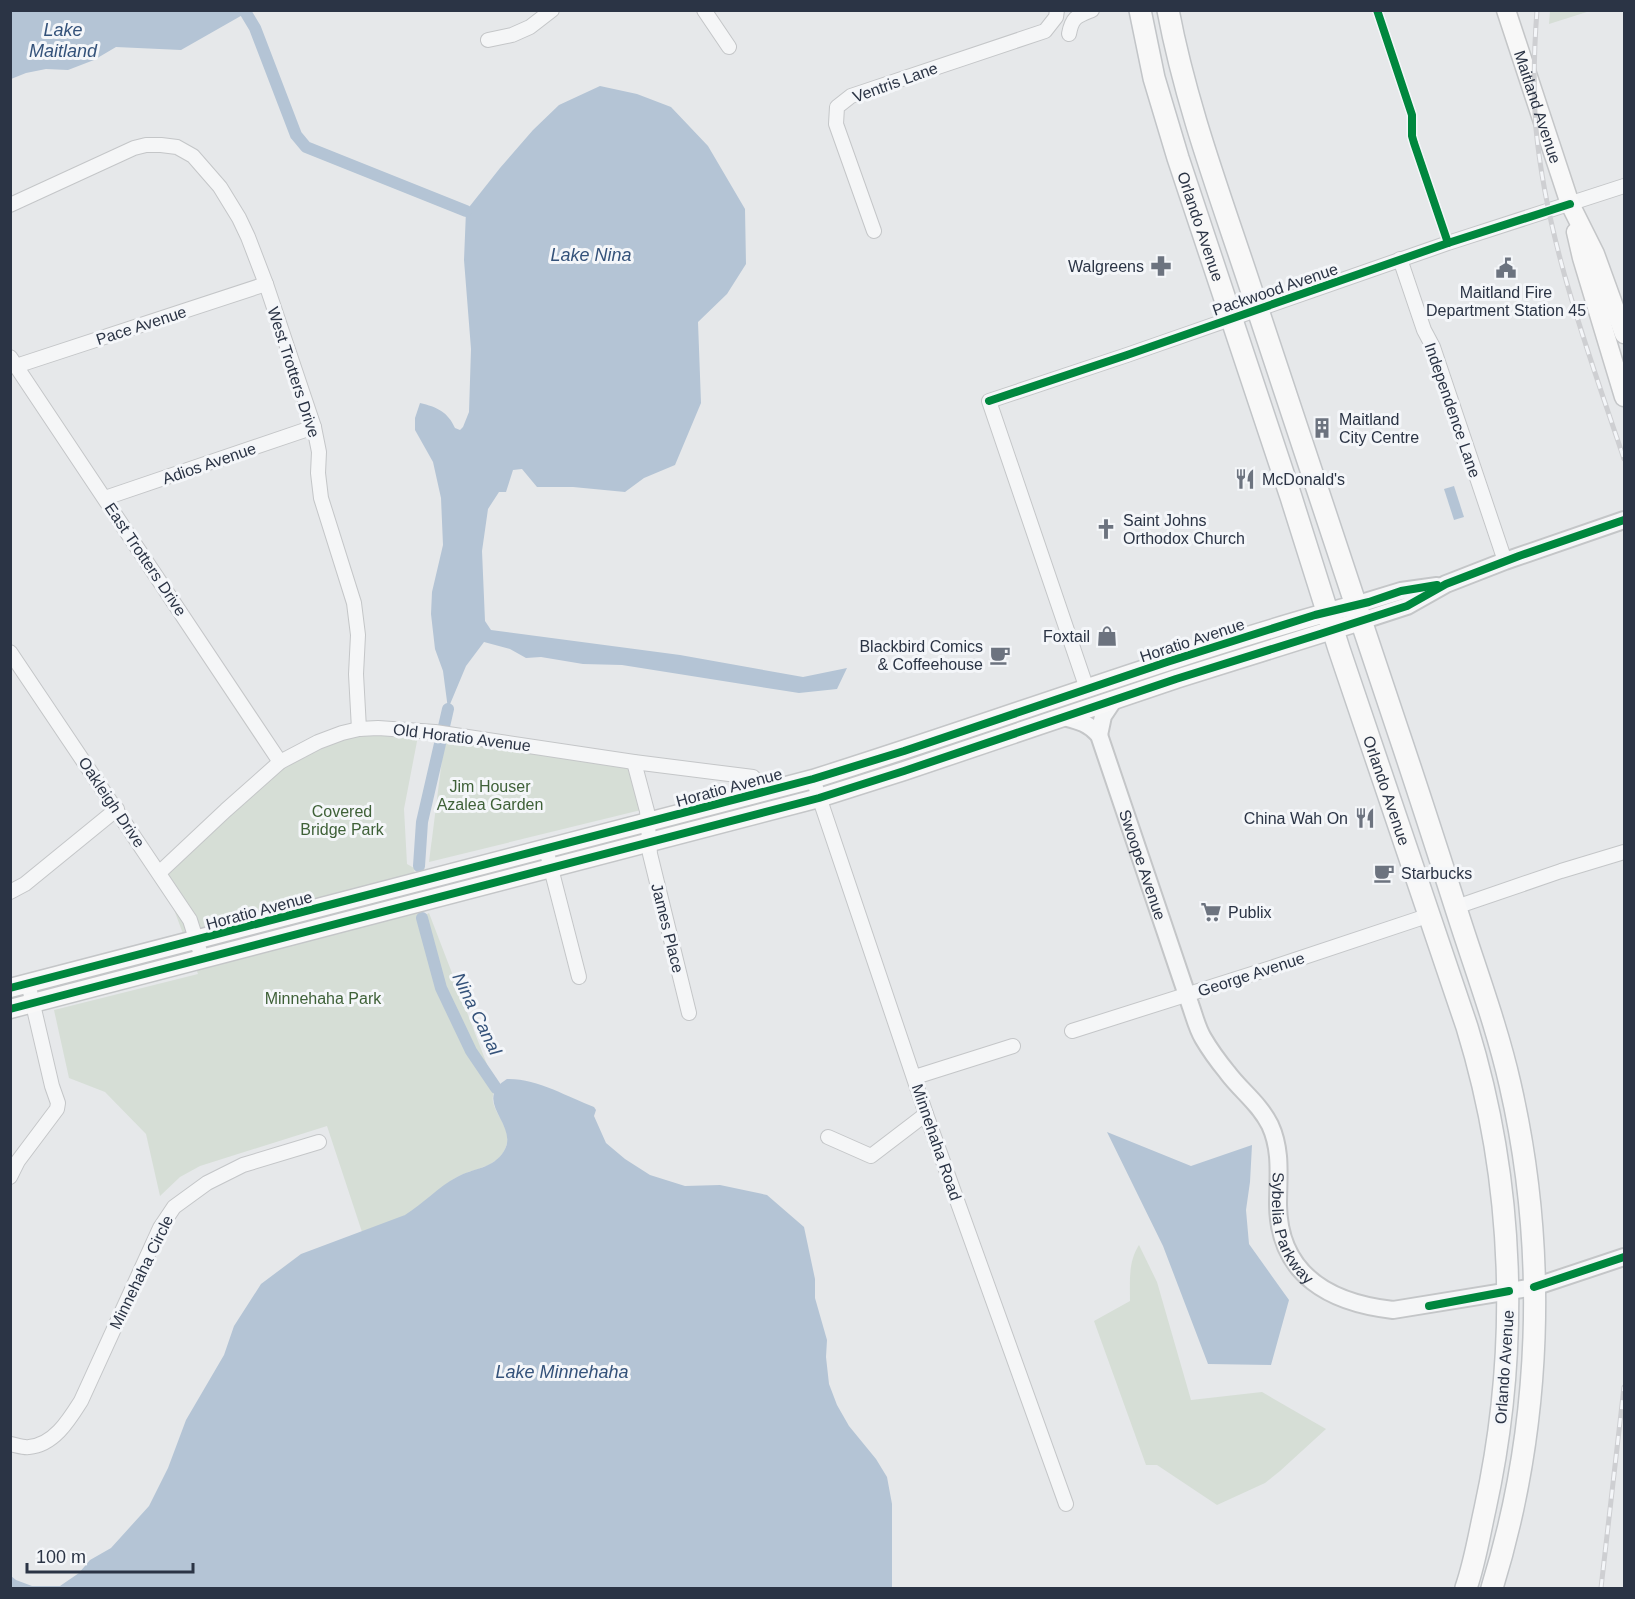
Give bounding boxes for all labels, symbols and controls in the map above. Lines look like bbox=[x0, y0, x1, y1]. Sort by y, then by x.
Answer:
water label: Lake Maitland bbox=[29, 20, 98, 61]
street label: Maitland Avenue bbox=[1511, 48, 1564, 166]
street label: Ventris Lane bbox=[850, 59, 940, 106]
street label: Orlando Avenue bbox=[1174, 169, 1227, 284]
water label: Lake Nina bbox=[550, 245, 632, 265]
pharmacy icon: Walgreens bbox=[1149, 254, 1173, 278]
public building icon: Maitland Fire Department Station 45 bbox=[1494, 256, 1518, 280]
place label: Walgreens bbox=[1068, 258, 1144, 275]
street label: Packwood Avenue bbox=[1210, 260, 1340, 319]
place label: Maitland Fire Department Station 45 bbox=[1426, 284, 1586, 319]
street label: Pace Avenue bbox=[94, 303, 189, 348]
street label: West Trotters Drive bbox=[264, 305, 323, 440]
street label: Independence Lane bbox=[1421, 341, 1484, 480]
place label: Maitland City Centre bbox=[1339, 411, 1419, 446]
building icon: Maitland City Centre bbox=[1310, 416, 1334, 440]
street label: Adios Avenue bbox=[160, 440, 258, 487]
restaurant icon: McDonald's bbox=[1233, 467, 1257, 491]
place label: McDonald's bbox=[1262, 471, 1345, 488]
street label: East Trotters Drive bbox=[101, 500, 190, 619]
place label: Saint Johns Orthodox Church bbox=[1123, 512, 1245, 547]
church icon: Saint Johns Orthodox Church bbox=[1094, 517, 1118, 541]
street label: Horatio Avenue bbox=[1138, 616, 1247, 665]
shop icon: Foxtail bbox=[1095, 624, 1119, 648]
place label: Foxtail bbox=[1043, 628, 1090, 645]
place label: Blackbird Comics & Coffeehouse bbox=[859, 638, 983, 673]
cafe icon: Blackbird Comics & Coffeehouse bbox=[988, 643, 1012, 667]
street label: Old Horatio Avenue bbox=[392, 721, 532, 754]
street label: Orlando Avenue bbox=[1360, 734, 1413, 848]
street label: Oakleigh Drive bbox=[75, 754, 148, 851]
street label: Horatio Avenue bbox=[674, 765, 784, 810]
park label: Jim Houser Azalea Garden bbox=[437, 778, 543, 813]
park label: Covered Bridge Park bbox=[300, 803, 385, 838]
restaurant icon: China Wah On bbox=[1353, 806, 1377, 830]
street label: Swoope Avenue bbox=[1116, 807, 1169, 922]
place label: China Wah On bbox=[1244, 810, 1348, 827]
cafe icon: Starbucks bbox=[1372, 861, 1396, 885]
place label: Starbucks bbox=[1401, 865, 1472, 882]
street label: James Place bbox=[648, 882, 687, 975]
street label: Horatio Avenue bbox=[204, 888, 314, 933]
supermarket icon: Publix bbox=[1199, 900, 1223, 924]
place label: Publix bbox=[1228, 904, 1272, 921]
street label: George Avenue bbox=[1196, 949, 1307, 1000]
water label: Nina Canal bbox=[448, 970, 506, 1059]
park label: Minnehaha Park bbox=[265, 990, 382, 1007]
street label: Minnehaha Road bbox=[909, 1082, 964, 1203]
street label: Sybelia Parkway bbox=[1269, 1172, 1317, 1287]
street label: Minnehaha Circle bbox=[107, 1212, 176, 1332]
street label: Orlando Avenue bbox=[1492, 1309, 1517, 1425]
water label: Lake Minnehaha bbox=[495, 1362, 629, 1382]
scale bar bbox=[27, 1536, 194, 1574]
text: 100 m bbox=[36, 1547, 86, 1567]

